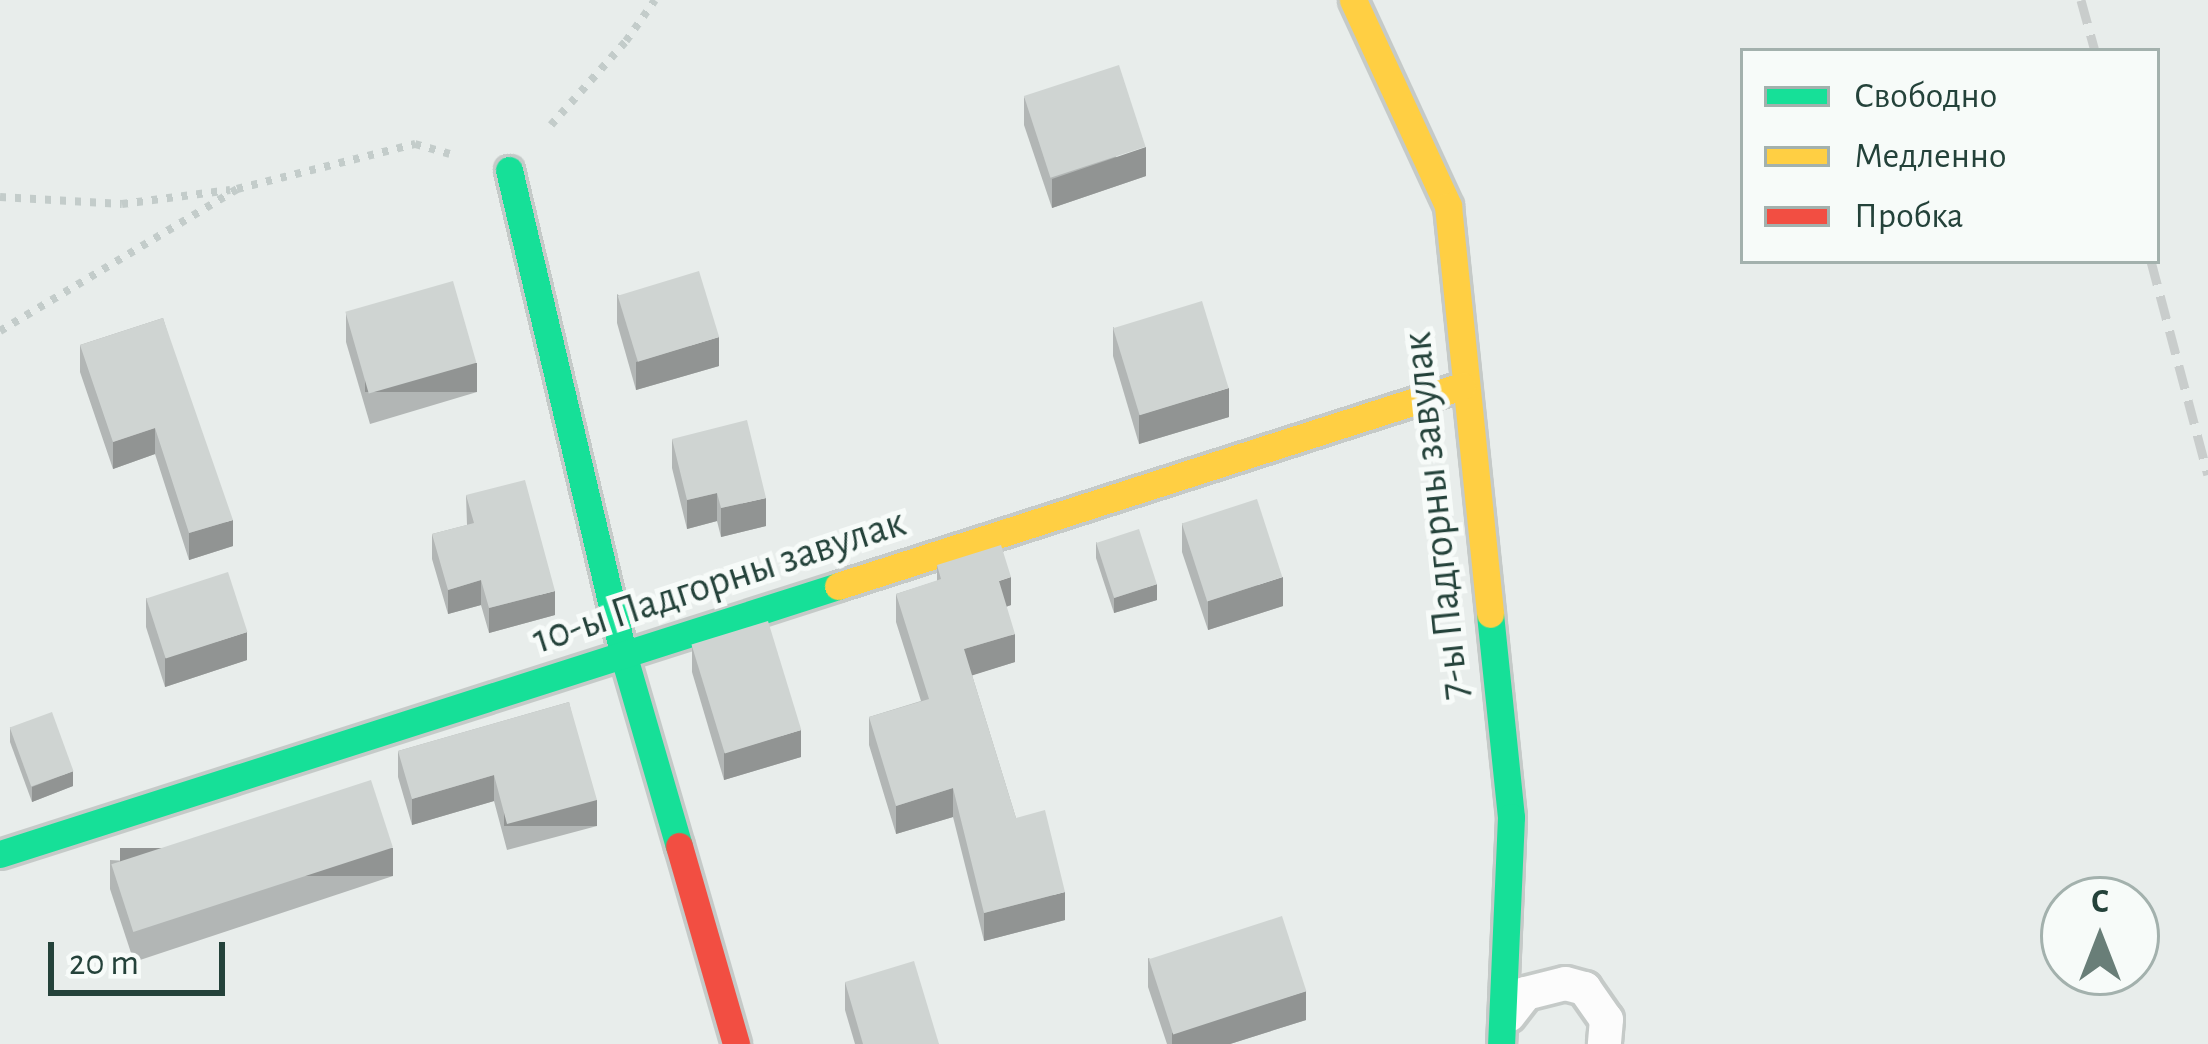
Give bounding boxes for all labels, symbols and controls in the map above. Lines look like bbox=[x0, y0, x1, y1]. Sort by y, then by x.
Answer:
legend bbox=[1740, 48, 2160, 264]
text: Свободно bbox=[1854, 78, 1997, 114]
text: Медленно bbox=[1854, 138, 2006, 174]
text: Пробка bbox=[1854, 198, 1963, 234]
street label: 7-ы Падгорны завулак bbox=[1392, 330, 1480, 702]
street label: 10-ы Падгорны завулак bbox=[526, 497, 912, 665]
north arrow bbox=[2040, 876, 2160, 996]
text: С bbox=[2091, 886, 2109, 919]
scale bar bbox=[54, 918, 231, 992]
text: 20 m bbox=[69, 945, 139, 981]

